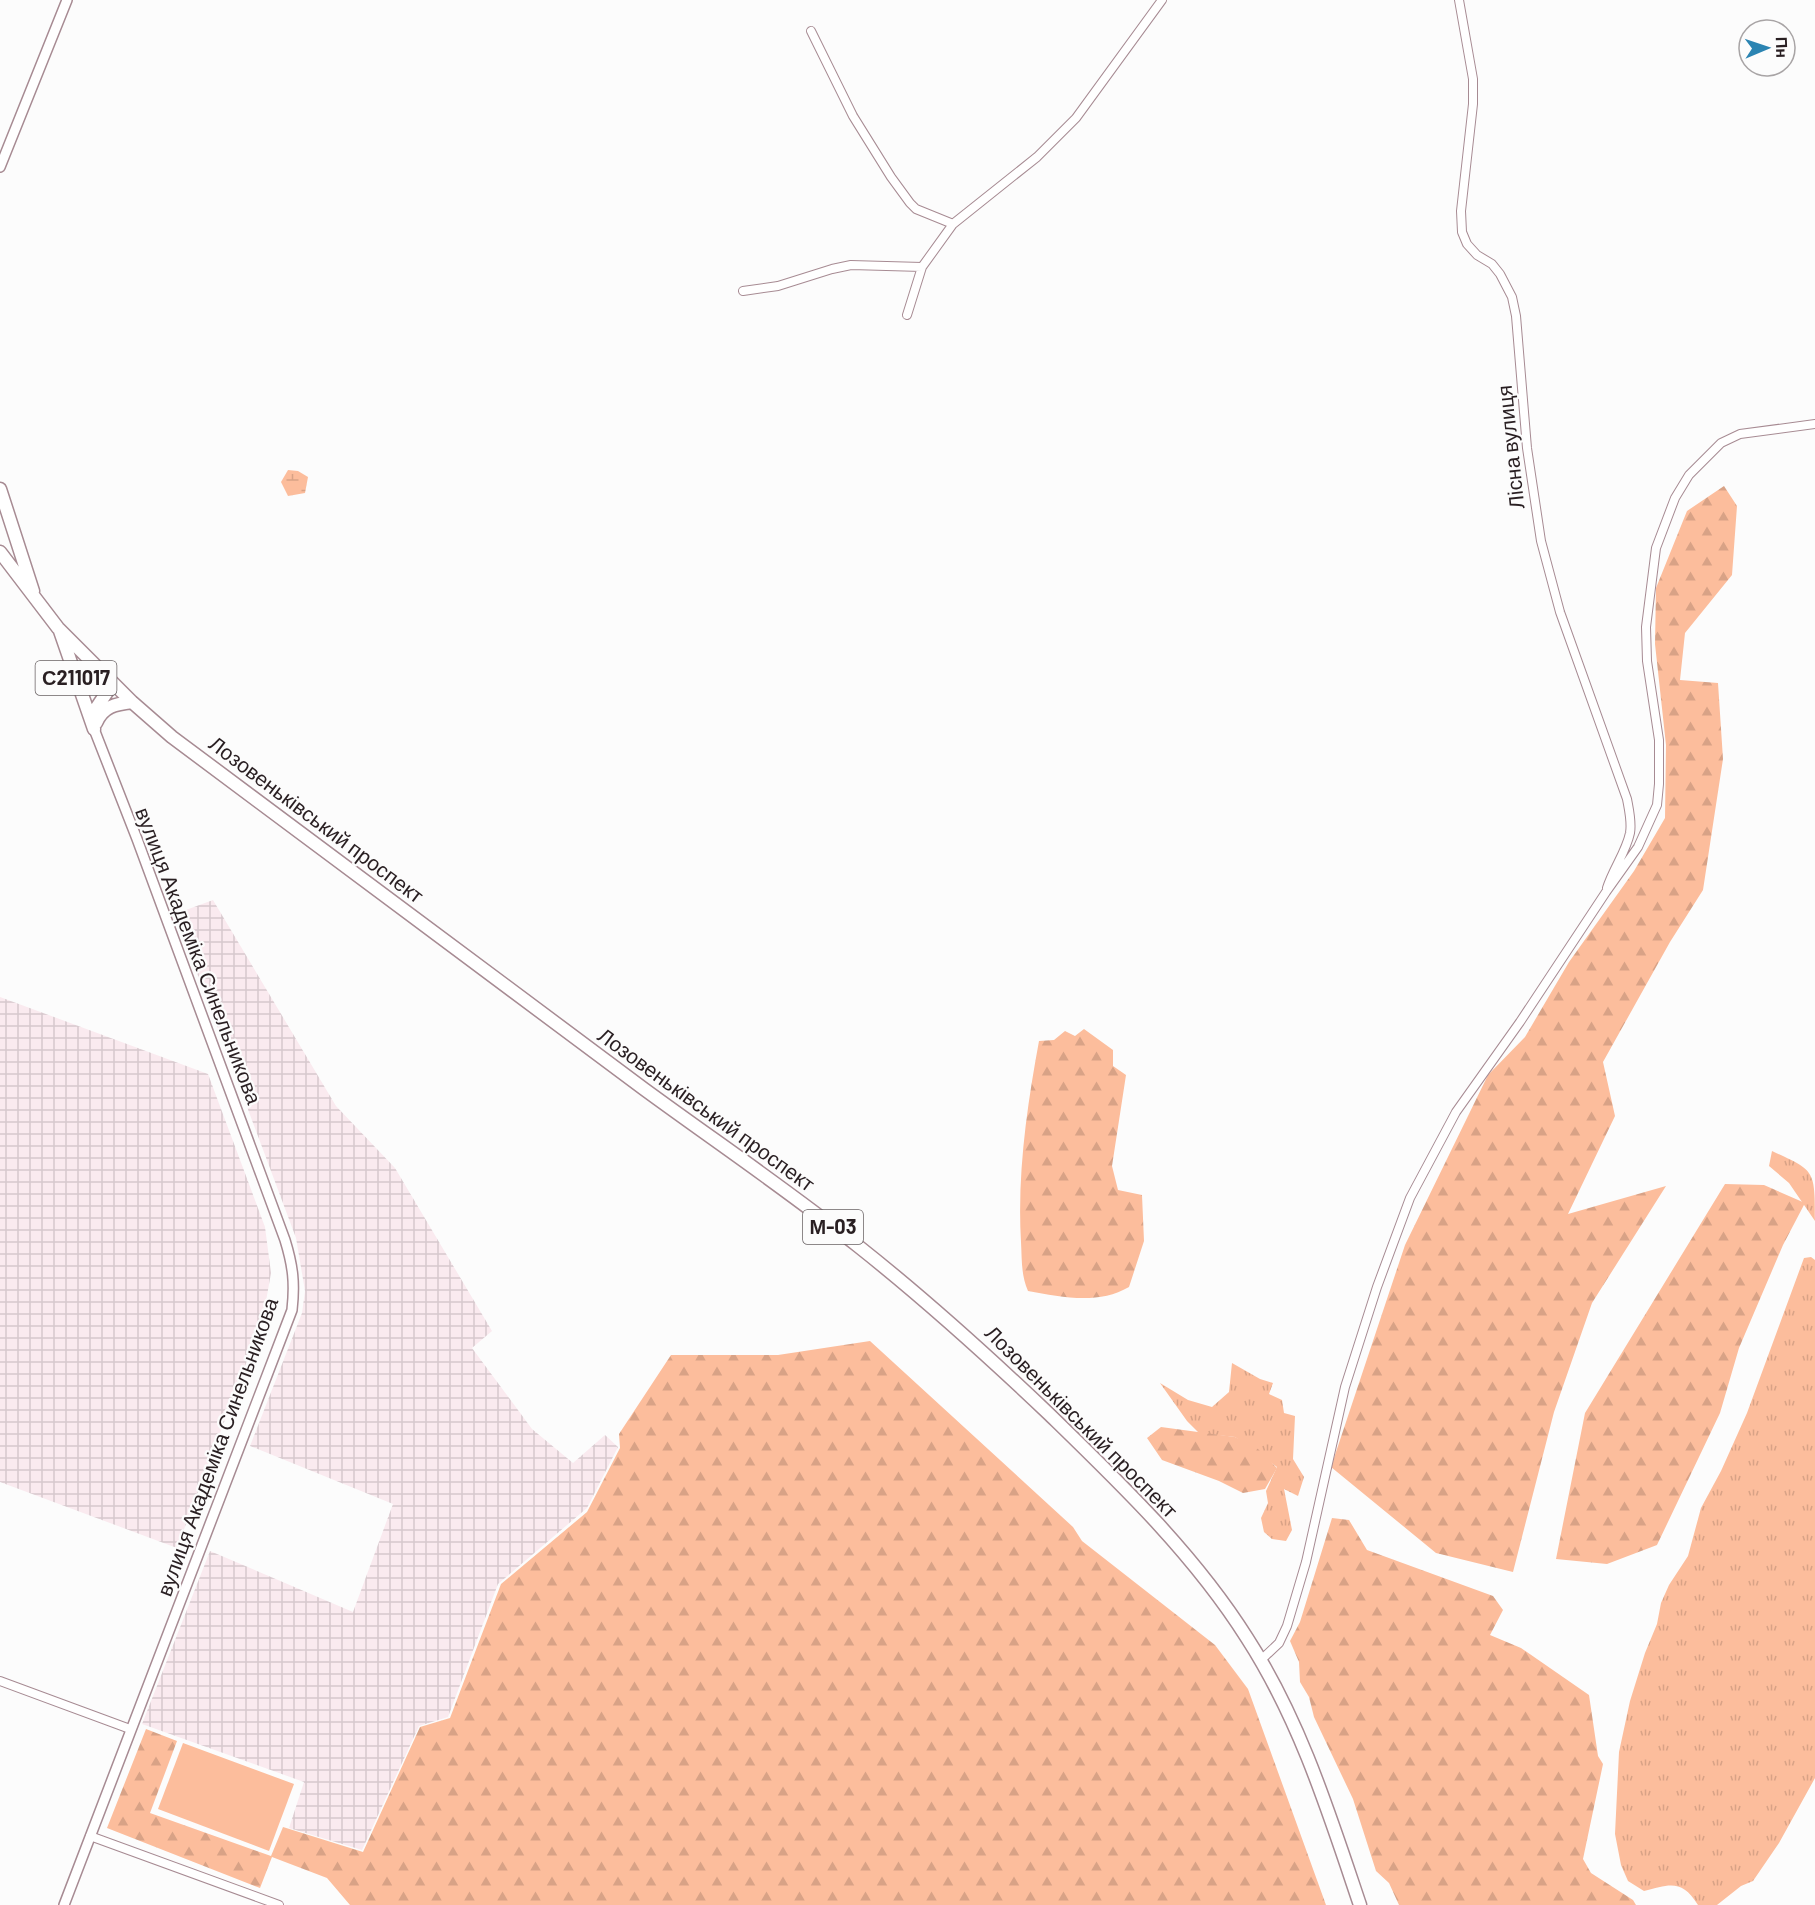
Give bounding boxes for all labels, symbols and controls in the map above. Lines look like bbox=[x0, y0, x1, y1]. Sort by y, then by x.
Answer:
north arrow bbox=[1737, 18, 1797, 78]
text: Пн bbox=[1773, 37, 1792, 58]
street label: Лісна вулиця bbox=[1491, 384, 1528, 510]
road number: С211017 bbox=[36, 661, 116, 695]
street label: Лозовеньківський проспект bbox=[205, 730, 429, 908]
street label: вулиця Академіка Синельникова bbox=[131, 804, 268, 1108]
street label: Лозовеньківський проспект bbox=[594, 1022, 820, 1196]
road number: М-03 bbox=[803, 1210, 863, 1244]
street label: вулиця Академіка Синельникова bbox=[151, 1293, 282, 1599]
street label: Лозовеньківський проспект bbox=[981, 1320, 1184, 1523]

